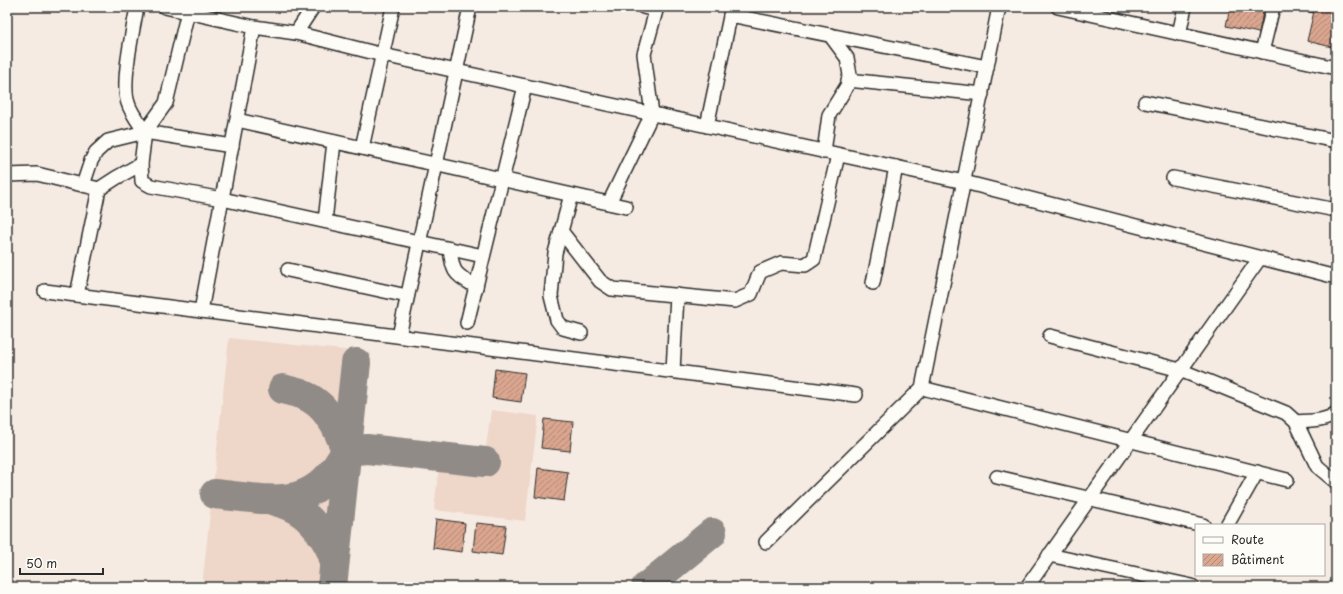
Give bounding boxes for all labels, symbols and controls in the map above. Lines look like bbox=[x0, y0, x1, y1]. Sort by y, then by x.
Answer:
legend bbox=[1195, 524, 1325, 576]
text: Route bbox=[1231, 530, 1264, 548]
scale bar bbox=[20, 550, 103, 576]
text: Bâtiment bbox=[1231, 550, 1284, 568]
text: 50 m bbox=[26, 554, 57, 572]

